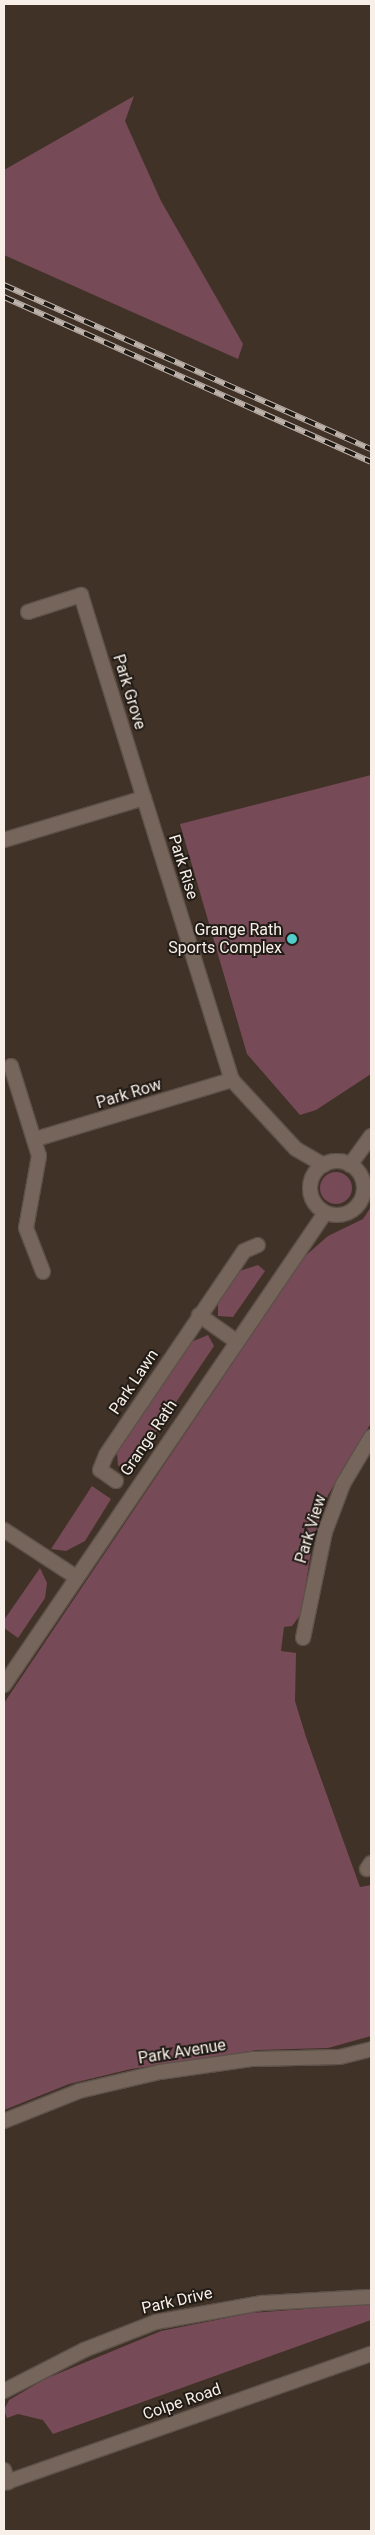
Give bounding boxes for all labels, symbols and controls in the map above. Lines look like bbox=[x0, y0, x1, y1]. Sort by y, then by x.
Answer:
street label: Park Grove bbox=[108, 652, 150, 732]
street label: Park Rise bbox=[164, 832, 202, 902]
place label: Grange Rath Sports Complex bbox=[168, 920, 282, 958]
marker: Grange Rath Sports Complex bbox=[286, 933, 298, 945]
street label: Park Row bbox=[94, 1075, 164, 1113]
street label: Park Lawn bbox=[105, 1346, 163, 1418]
street label: Grange Rath bbox=[117, 1396, 181, 1480]
street label: Park View bbox=[291, 1492, 331, 1566]
street label: Park Avenue bbox=[137, 2036, 227, 2068]
street label: Park Drive bbox=[140, 2284, 214, 2318]
street label: Colpe Road bbox=[140, 2380, 224, 2424]

